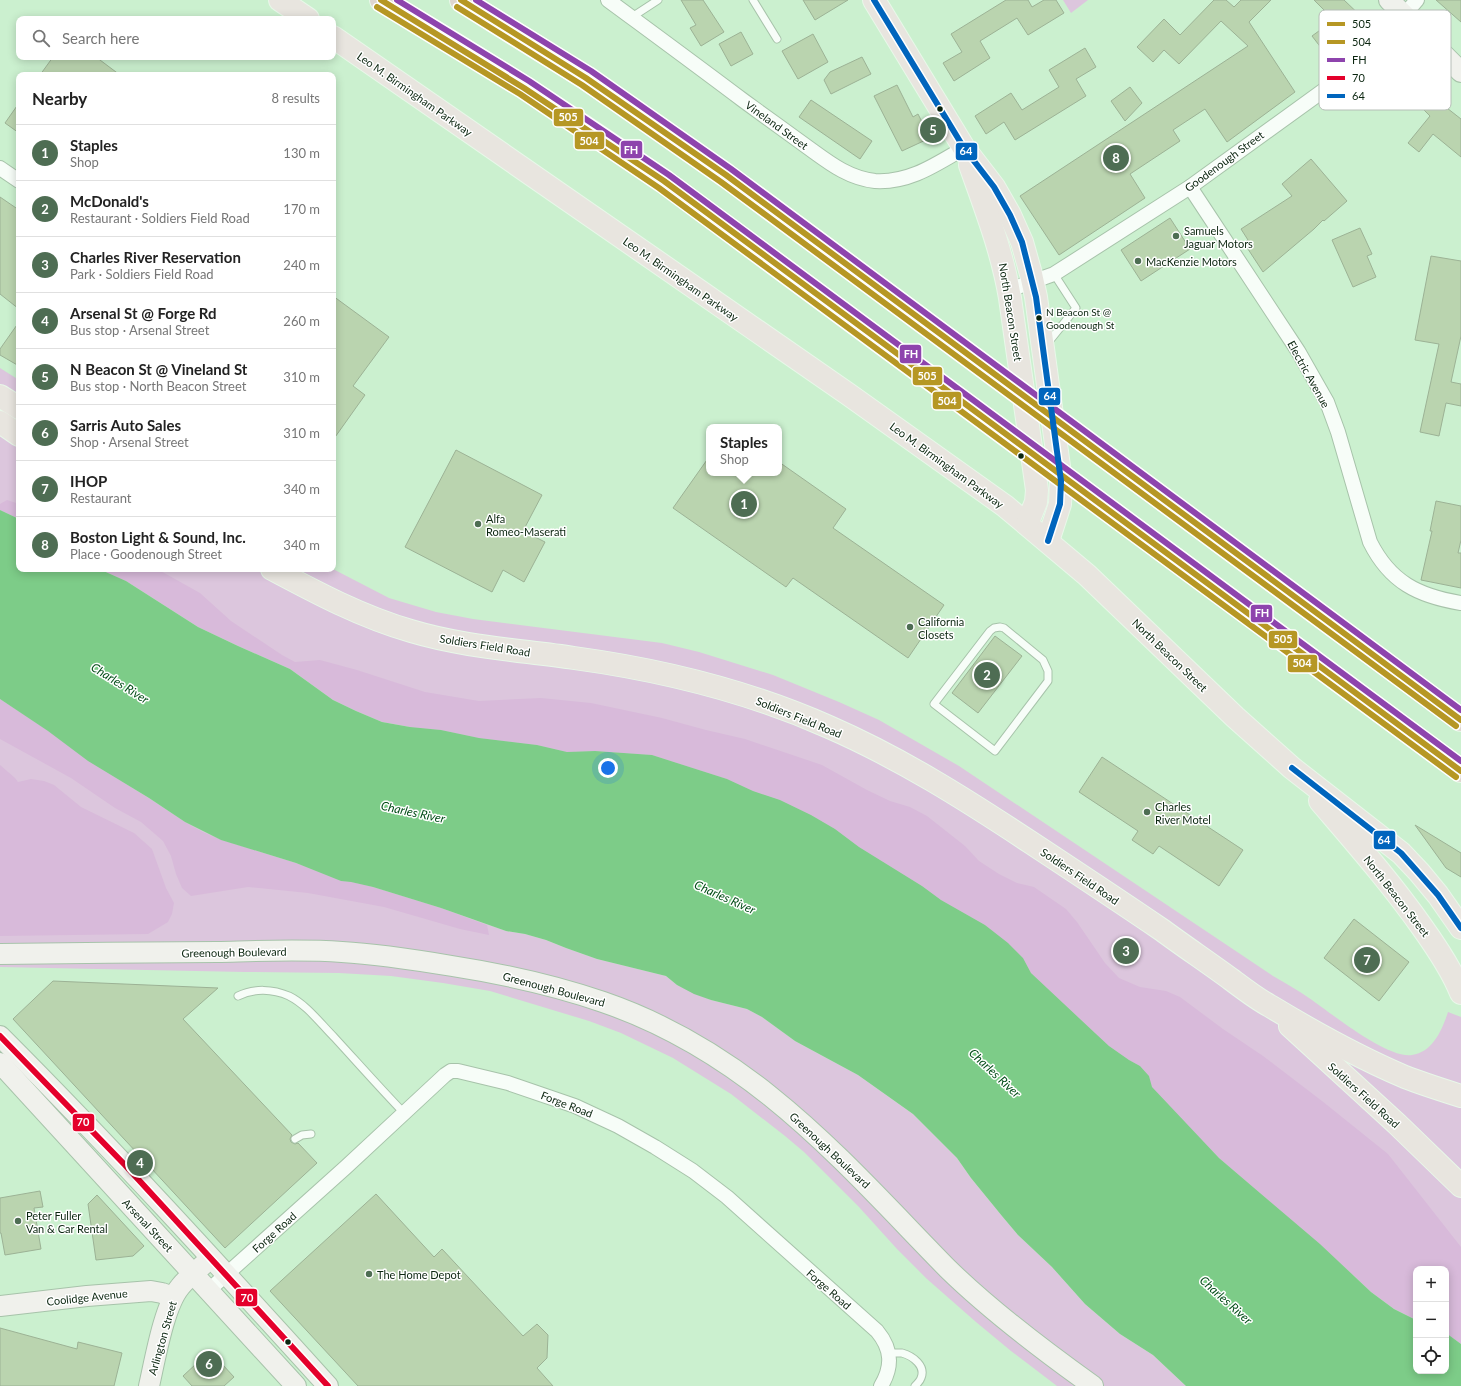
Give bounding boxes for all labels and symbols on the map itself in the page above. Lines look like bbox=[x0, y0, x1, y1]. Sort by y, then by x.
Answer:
legend bbox=[1319, 10, 1451, 110]
text: 505 bbox=[1352, 17, 1371, 30]
text: 504 bbox=[1352, 35, 1372, 48]
street label: Leo M. Birmingham Parkway bbox=[355, 49, 475, 139]
text: FH bbox=[1352, 53, 1367, 66]
text: 70 bbox=[1352, 71, 1365, 84]
text: 64 bbox=[1352, 89, 1365, 102]
street label: Vineland Street bbox=[743, 98, 811, 152]
unlabelled marker bbox=[935, 104, 945, 114]
line badge: 505 bbox=[553, 108, 584, 127]
text: 505 bbox=[558, 110, 578, 123]
pin: 5 bbox=[920, 115, 946, 145]
street label: Goodenough Street bbox=[1182, 128, 1266, 194]
line badge: 504 bbox=[574, 131, 605, 150]
text: 504 bbox=[579, 134, 599, 147]
line badge: FH bbox=[620, 140, 643, 159]
line badge: 64 bbox=[955, 142, 978, 161]
text: FH bbox=[624, 143, 638, 156]
pin: 8 bbox=[1103, 143, 1129, 173]
text: 64 bbox=[960, 144, 973, 157]
place label: Samuels Jaguar Motors bbox=[1184, 224, 1253, 250]
marker: Samuels Jaguar Motors bbox=[1171, 231, 1181, 241]
street label: Leo M. Birmingham Parkway bbox=[621, 234, 741, 324]
place label: MacKenzie Motors bbox=[1146, 255, 1237, 268]
marker: MacKenzie Motors bbox=[1133, 256, 1143, 266]
street label: North Beacon Street bbox=[997, 262, 1025, 362]
place label: N Beacon St @ Goodenough St bbox=[1046, 306, 1115, 331]
marker: N Beacon St @ Goodenough St bbox=[1034, 313, 1044, 323]
street label: Electric Avenue bbox=[1285, 338, 1333, 410]
line badge: FH bbox=[899, 344, 922, 364]
text: FH bbox=[904, 347, 918, 360]
line badge: 505 bbox=[912, 366, 943, 386]
text: 505 bbox=[917, 369, 937, 382]
line badge: 64 bbox=[1038, 387, 1061, 406]
text: 64 bbox=[1044, 389, 1057, 402]
line badge: 504 bbox=[932, 391, 962, 410]
text: 504 bbox=[937, 394, 957, 407]
street label: Leo M. Birmingham Parkway bbox=[888, 419, 1007, 511]
unlabelled marker bbox=[1016, 451, 1026, 461]
pin: 1 bbox=[731, 489, 757, 519]
place label: Alfa Romeo-Maserati bbox=[486, 512, 566, 538]
marker: Alfa Romeo-Maserati bbox=[473, 519, 483, 529]
line badge: FH bbox=[1250, 604, 1273, 623]
text: FH bbox=[1255, 606, 1269, 619]
place label: California Closets bbox=[918, 615, 964, 641]
street label: North Beacon Street bbox=[1130, 616, 1210, 694]
marker: California Closets bbox=[905, 622, 915, 632]
line badge: 505 bbox=[1268, 630, 1298, 649]
street label: Soldiers Field Road bbox=[439, 631, 531, 659]
text: 505 bbox=[1273, 632, 1293, 645]
line badge: 504 bbox=[1287, 654, 1318, 673]
text: 504 bbox=[1292, 656, 1312, 669]
water label: Charles River bbox=[88, 659, 152, 707]
pin: 2 bbox=[974, 660, 1000, 690]
street label: Soldiers Field Road bbox=[754, 694, 844, 740]
your location bbox=[598, 758, 618, 778]
water label: Charles River bbox=[380, 798, 447, 826]
place label: Charles River Motel bbox=[1155, 800, 1211, 826]
marker: Charles River Motel bbox=[1142, 807, 1152, 817]
line badge: 64 bbox=[1373, 830, 1396, 850]
text: 64 bbox=[1378, 833, 1391, 846]
street label: Soldiers Field Road bbox=[1038, 845, 1122, 907]
street label: North Beacon Street bbox=[1361, 853, 1433, 939]
water label: Charles River bbox=[692, 877, 759, 917]
pin: 3 bbox=[1113, 936, 1139, 966]
street label: Greenough Boulevard bbox=[181, 945, 287, 959]
pin: 7 bbox=[1354, 945, 1380, 975]
street label: Greenough Boulevard bbox=[502, 969, 606, 1009]
water label: Charles River bbox=[966, 1045, 1025, 1101]
street label: Soldiers Field Road bbox=[1326, 1060, 1402, 1130]
street label: Forge Road bbox=[539, 1088, 595, 1120]
street label: Greenough Boulevard bbox=[787, 1109, 873, 1191]
line badge: 70 bbox=[72, 1113, 95, 1132]
text: 70 bbox=[77, 1115, 90, 1128]
pin: 4 bbox=[127, 1148, 153, 1178]
street label: Arsenal Street bbox=[120, 1196, 176, 1254]
place label: Peter Fuller Van & Car Rental bbox=[26, 1209, 108, 1235]
street label: Forge Road bbox=[249, 1209, 299, 1255]
marker: Peter Fuller Van & Car Rental bbox=[13, 1216, 23, 1226]
street label: Forge Road bbox=[804, 1266, 854, 1312]
place label: The Home Depot bbox=[377, 1268, 461, 1281]
marker: The Home Depot bbox=[364, 1269, 374, 1279]
water label: Charles River bbox=[1197, 1273, 1256, 1328]
street label: Coolidge Avenue bbox=[46, 1286, 128, 1308]
line badge: 70 bbox=[235, 1288, 258, 1307]
text: 70 bbox=[241, 1291, 254, 1304]
street label: Arlington Street bbox=[145, 1299, 179, 1377]
unlabelled marker bbox=[283, 1337, 293, 1347]
pin: 6 bbox=[196, 1349, 222, 1379]

